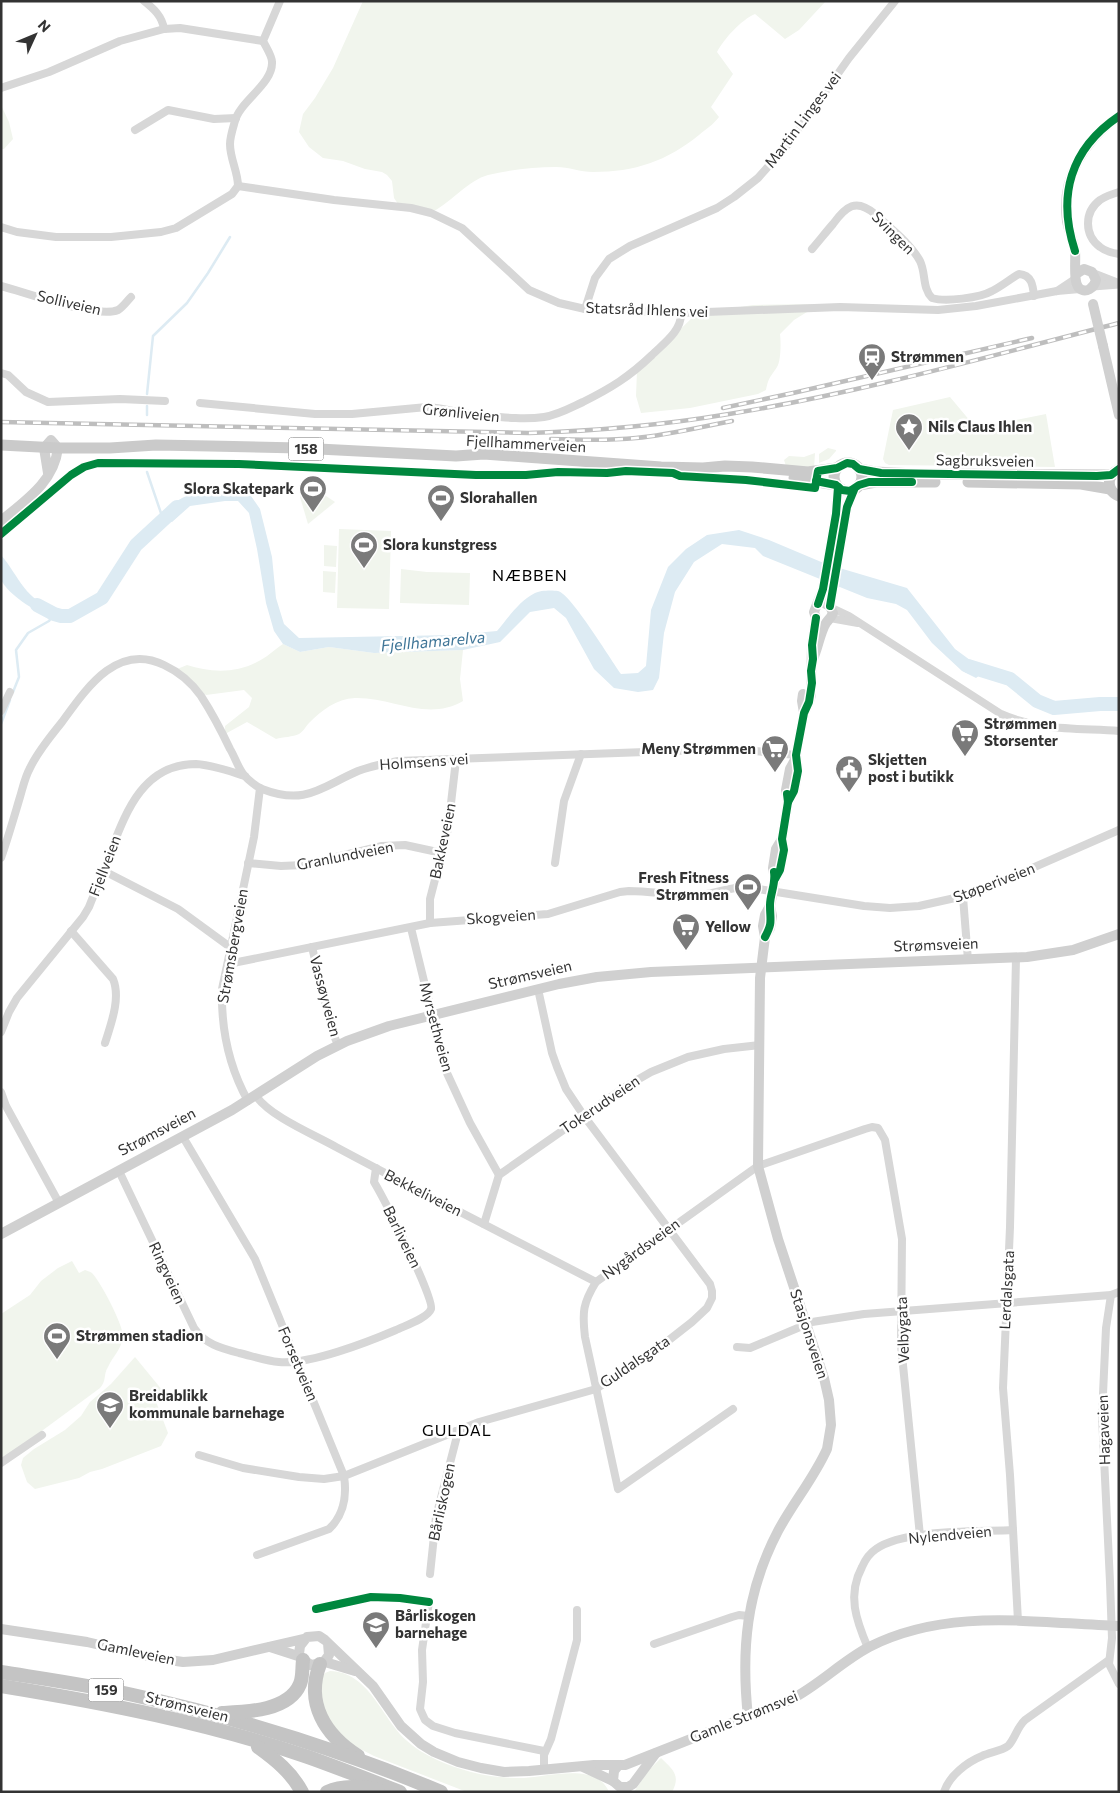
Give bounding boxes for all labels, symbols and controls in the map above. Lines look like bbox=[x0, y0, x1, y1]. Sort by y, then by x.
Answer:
north arrow bbox=[10, 10, 60, 60]
text: N bbox=[35, 16, 54, 35]
street label: Martin Linges vei bbox=[760, 68, 844, 171]
street label: Svingen bbox=[869, 207, 919, 257]
street label: Solliveien bbox=[36, 286, 103, 318]
street label: Statsråd Ihlens vei bbox=[585, 298, 709, 320]
station icon: Strømmen bbox=[857, 342, 887, 381]
place label: Strømmen bbox=[891, 347, 964, 365]
street label: Grønliveien bbox=[422, 399, 501, 425]
place icon: Nils Claus Ihlen bbox=[894, 412, 924, 451]
place label: Nils Claus Ihlen bbox=[928, 417, 1032, 435]
street label: Fjellhammerveien bbox=[466, 431, 587, 455]
road number: 158 bbox=[288, 438, 324, 460]
street label: Sagbruksveien bbox=[936, 450, 1034, 470]
sports icon: Slora Skatepark bbox=[298, 474, 328, 513]
place label: Slora Skatepark bbox=[184, 479, 294, 497]
sports icon: Slorahallen bbox=[426, 483, 456, 522]
place label: Slorahallen bbox=[460, 488, 537, 506]
sports icon: Slora kunstgress bbox=[349, 530, 379, 569]
place label: Slora kunstgress bbox=[383, 535, 497, 553]
district label: NÆBBEN bbox=[492, 565, 568, 584]
water label: Fjellhamarelva bbox=[380, 626, 486, 655]
place label: Strømmen Storsenter bbox=[984, 714, 1058, 749]
supermarket icon: Strømmen Storsenter bbox=[950, 718, 980, 757]
supermarket icon: Meny Strømmen bbox=[760, 734, 790, 773]
place label: Meny Strømmen bbox=[641, 739, 756, 757]
street label: Holmsens vei bbox=[379, 749, 469, 773]
place label: Skjetten post i butikk bbox=[868, 750, 954, 785]
public building icon: Skjetten post i butikk bbox=[834, 754, 864, 793]
street label: Bakkeveien bbox=[425, 801, 459, 880]
street label: Fjellveien bbox=[84, 833, 124, 899]
street label: Granlundveien bbox=[295, 837, 395, 873]
street label: Støperiveien bbox=[950, 858, 1037, 906]
place label: Fresh Fitness Strømmen bbox=[638, 868, 729, 903]
sports icon: Fresh Fitness Strømmen bbox=[733, 872, 763, 911]
street label: Strømsbergveien bbox=[213, 887, 251, 1005]
street label: Skogveien bbox=[466, 905, 536, 927]
supermarket icon: Yellow bbox=[671, 912, 701, 951]
place label: Yellow bbox=[705, 917, 751, 935]
street label: Strømsveien bbox=[893, 934, 979, 954]
street label: Vassøyveien bbox=[307, 953, 345, 1038]
street label: Strømsveien bbox=[486, 956, 573, 992]
street label: Myrsethveien bbox=[416, 980, 458, 1074]
street label: Tokerudveien bbox=[556, 1071, 643, 1137]
street label: Strømsveien bbox=[115, 1103, 198, 1159]
street label: Bekkeliveien bbox=[382, 1165, 465, 1219]
street label: Barliveien bbox=[380, 1203, 426, 1271]
street label: Nygårdsveien bbox=[598, 1214, 683, 1282]
street label: Ringveien bbox=[146, 1239, 190, 1306]
street label: Lerdalsgata bbox=[995, 1250, 1017, 1330]
street label: Stasjonsveien bbox=[787, 1287, 833, 1381]
street label: Velbygata bbox=[892, 1296, 912, 1364]
sports icon: Strømmen stadion bbox=[42, 1321, 72, 1360]
street label: Forsetveien bbox=[275, 1324, 323, 1404]
place label: Strømmen stadion bbox=[76, 1326, 203, 1344]
street label: Guldalsgata bbox=[596, 1331, 673, 1391]
place label: Breidablikk kommunale barnehage bbox=[129, 1386, 285, 1421]
school or university icon: Breidablikk kommunale barnehage bbox=[95, 1390, 125, 1429]
street label: Hagaveien bbox=[1093, 1394, 1113, 1466]
district label: GULDAL bbox=[422, 1420, 492, 1439]
street label: Bårliskogen bbox=[424, 1461, 458, 1542]
street label: Nylendveien bbox=[907, 1521, 992, 1547]
place label: Bårliskogen barnehage bbox=[395, 1606, 476, 1641]
school or university icon: Bårliskogen barnehage bbox=[361, 1610, 391, 1649]
street label: Gamleveien bbox=[96, 1634, 177, 1668]
road number: 159 bbox=[88, 1678, 124, 1702]
street label: Gamle Strømsvei bbox=[687, 1686, 800, 1746]
street label: Strømsveien bbox=[144, 1687, 231, 1725]

